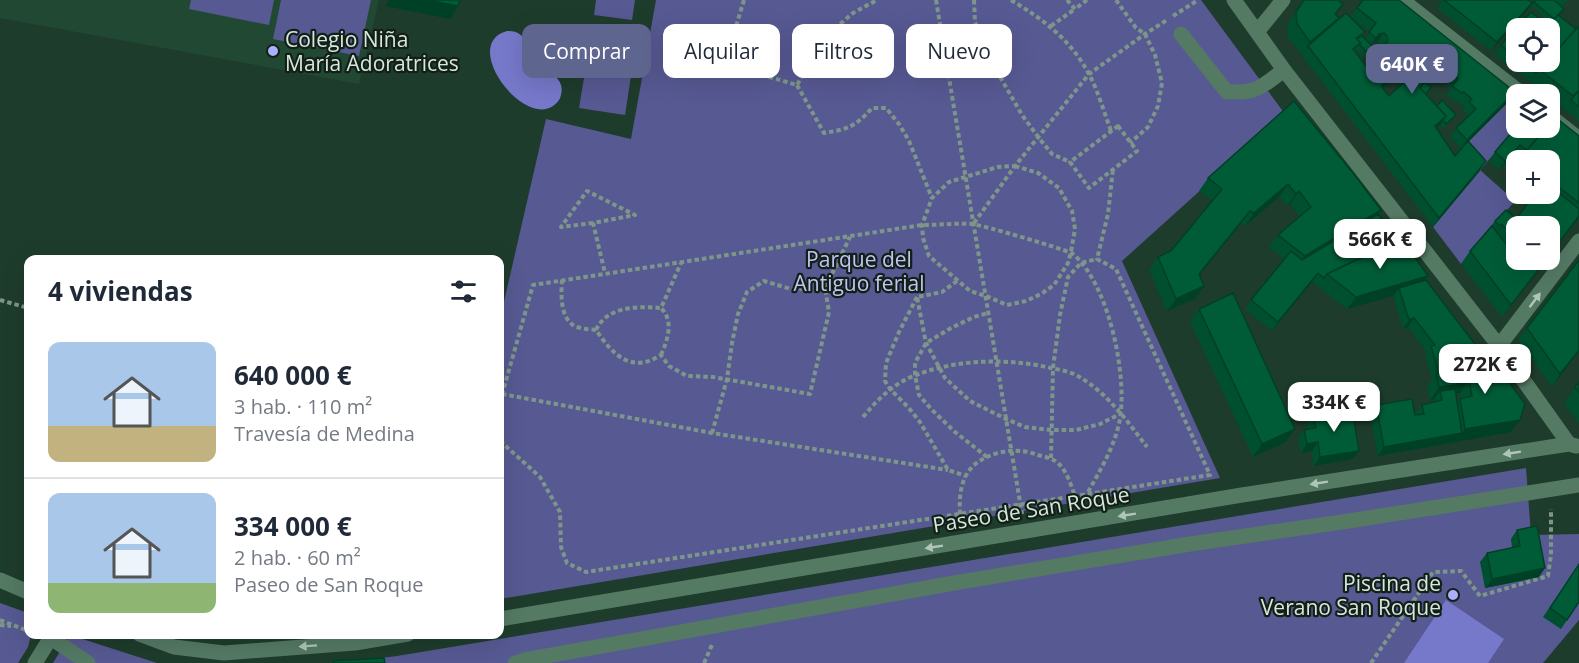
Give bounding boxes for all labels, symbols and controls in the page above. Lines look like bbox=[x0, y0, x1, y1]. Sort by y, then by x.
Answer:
map controls bbox=[1506, 18, 1560, 270]
button: locate bbox=[1506, 18, 1560, 72]
chip: Comprar bbox=[522, 24, 651, 78]
chip: Alquilar bbox=[663, 24, 780, 78]
chip: Filtros bbox=[792, 24, 894, 78]
chip: Nuevo bbox=[906, 24, 1012, 78]
place label: Colegio Niña María Adoratrices bbox=[285, 25, 459, 77]
marker: Colegio Niña María Adoratrices bbox=[266, 44, 280, 58]
pin: 640K € bbox=[1363, 44, 1461, 95]
text: 640K € bbox=[1380, 50, 1444, 77]
button: layers bbox=[1506, 84, 1560, 138]
button: + bbox=[1506, 150, 1560, 204]
button: − bbox=[1506, 216, 1560, 270]
pin: 566K € bbox=[1331, 219, 1429, 270]
text: 566K € bbox=[1348, 225, 1412, 252]
park label: Parque del Antiguo ferial bbox=[793, 245, 925, 297]
text: 4 viviendas bbox=[48, 273, 193, 309]
icon: filters bbox=[447, 275, 480, 308]
one-way arrow bbox=[1528, 292, 1540, 307]
pin: 272K € bbox=[1436, 344, 1534, 395]
text: 272K € bbox=[1453, 350, 1517, 377]
text: 640 000 € bbox=[234, 357, 352, 393]
icon: home bbox=[96, 366, 168, 438]
pin: 334K € bbox=[1285, 382, 1383, 433]
text: 334K € bbox=[1302, 388, 1366, 415]
text: 3 hab. · 110 m² bbox=[234, 393, 372, 420]
text: Travesía de Medina bbox=[234, 420, 415, 447]
one-way arrow bbox=[1502, 448, 1521, 457]
one-way arrow bbox=[1309, 479, 1328, 488]
street label: Paseo de San Roque bbox=[931, 480, 1131, 538]
text: 334 000 € bbox=[234, 508, 352, 544]
one-way arrow bbox=[1117, 510, 1136, 519]
icon: home bbox=[96, 517, 168, 589]
one-way arrow bbox=[925, 542, 944, 551]
text: 2 hab. · 60 m² bbox=[234, 544, 361, 571]
place label: Piscina de Verano San Roque bbox=[1261, 569, 1441, 621]
text: Paseo de San Roque bbox=[234, 571, 423, 598]
marker: Piscina de Verano San Roque bbox=[1446, 588, 1460, 602]
one-way arrow bbox=[298, 641, 317, 651]

